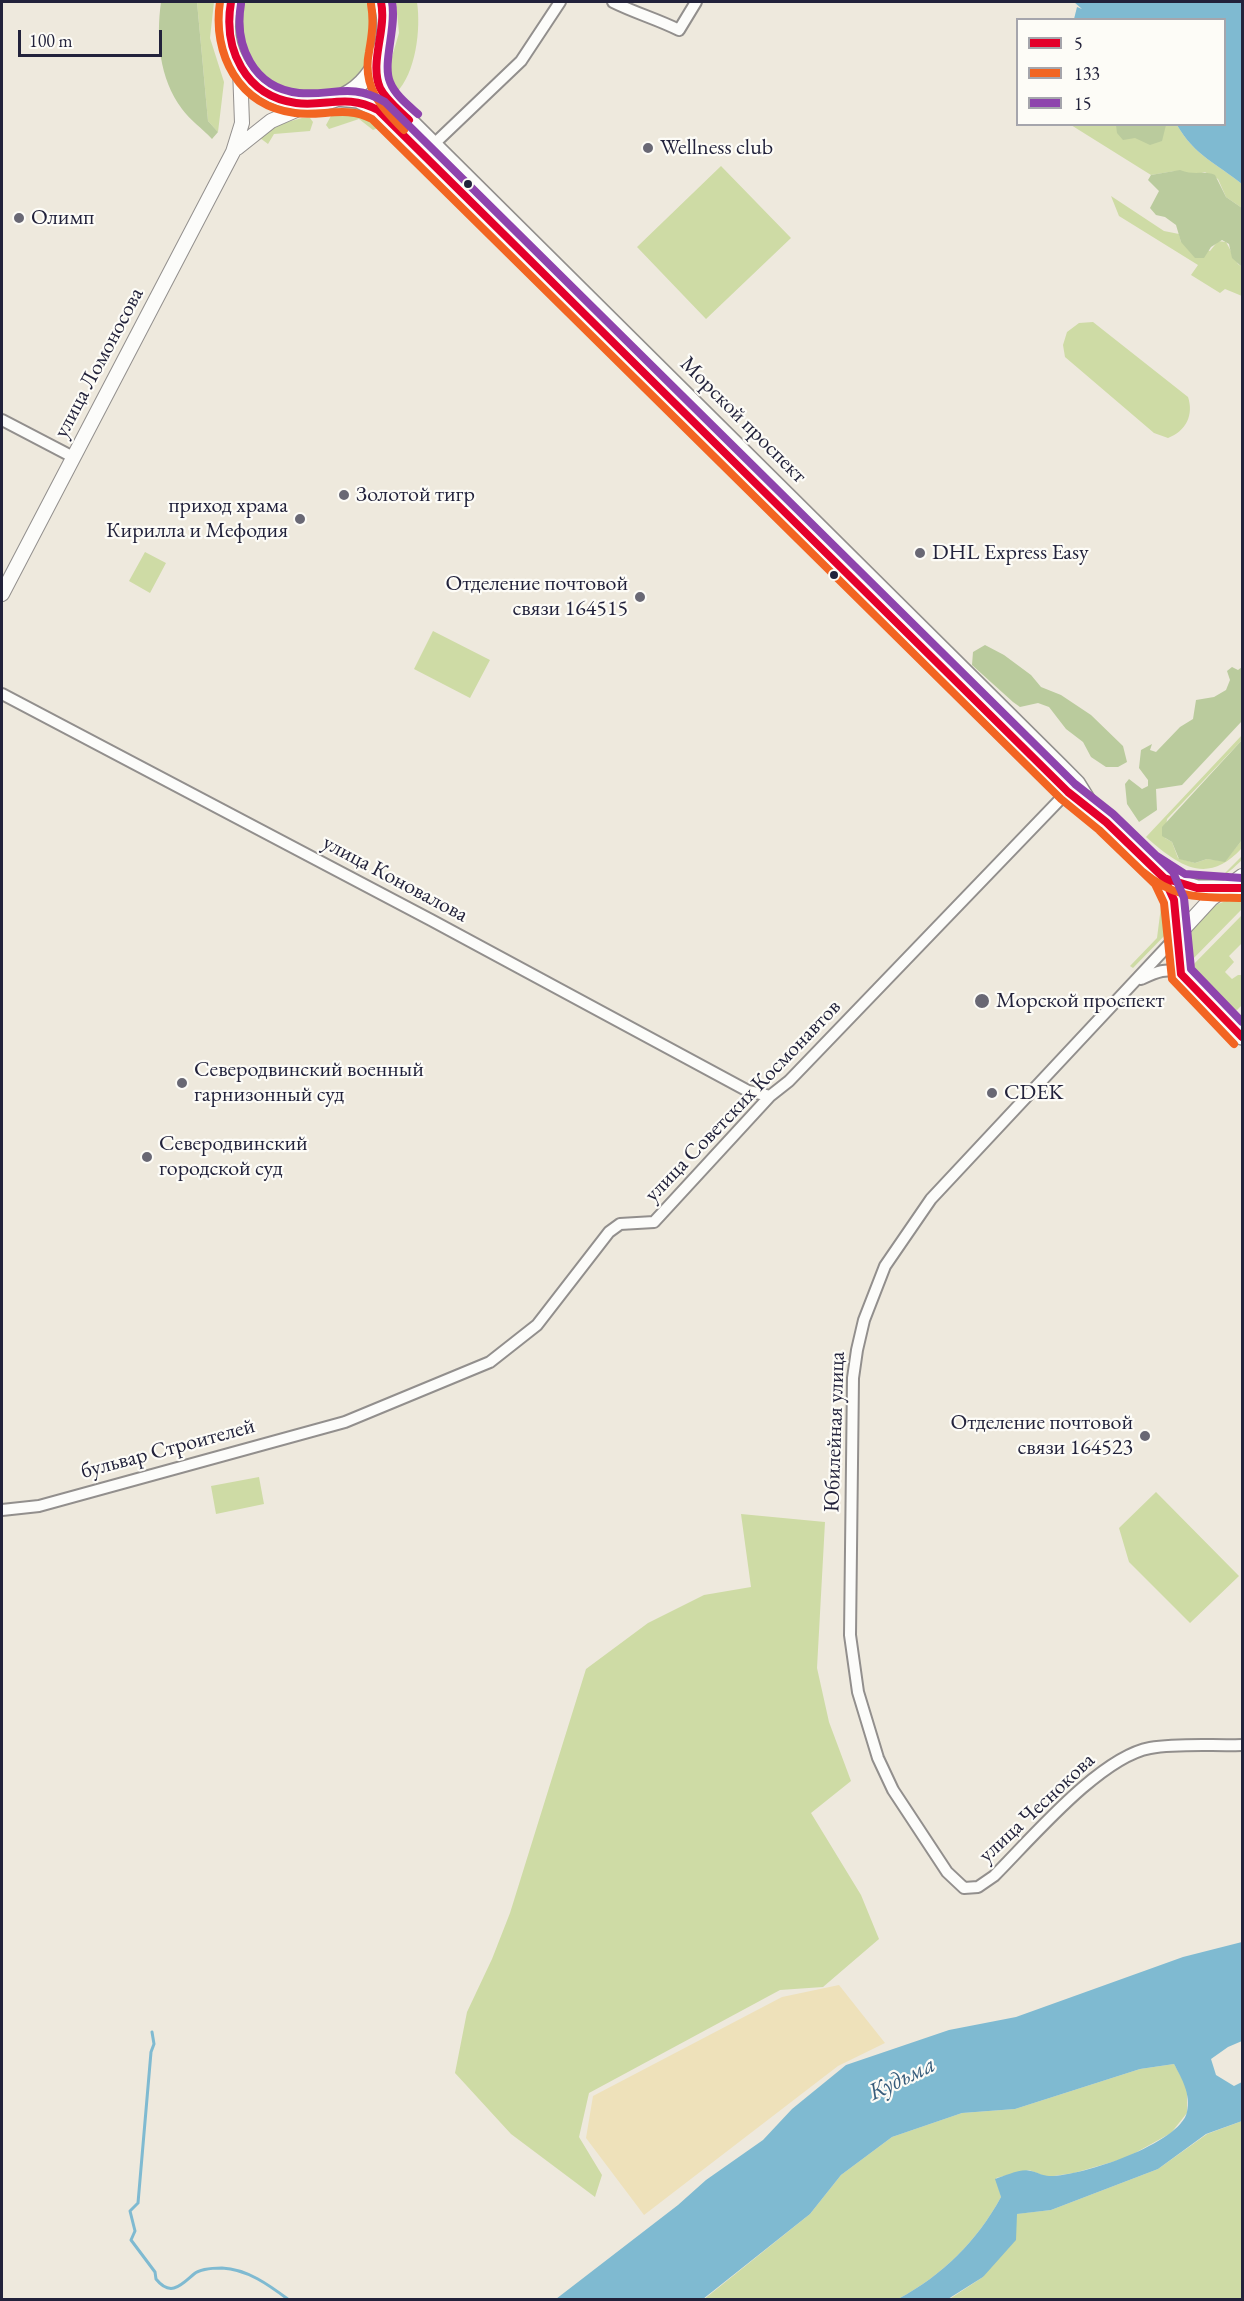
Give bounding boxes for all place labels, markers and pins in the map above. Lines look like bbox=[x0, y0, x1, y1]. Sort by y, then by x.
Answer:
place label: Wellness club bbox=[660, 135, 773, 161]
marker: Wellness club bbox=[641, 141, 655, 155]
unlabelled marker bbox=[462, 178, 474, 190]
place label: Олимп bbox=[31, 205, 94, 231]
marker: Олимп bbox=[12, 211, 26, 225]
place label: Золотой тигр bbox=[356, 482, 475, 508]
marker: Золотой тигр bbox=[337, 488, 351, 502]
place label: приход храма Кирилла и Мефодия bbox=[106, 493, 288, 544]
marker: приход храма Кирилла и Мефодия bbox=[293, 512, 307, 526]
place label: DHL Express Easy bbox=[932, 540, 1089, 566]
marker: DHL Express Easy bbox=[913, 546, 927, 560]
unlabelled marker bbox=[828, 569, 840, 581]
place label: Отделение почтовой связи 164515 bbox=[445, 571, 628, 622]
marker: Отделение почтовой связи 164515 bbox=[633, 590, 647, 604]
place label: Морской проспект bbox=[996, 988, 1164, 1014]
marker: Морской проспект bbox=[973, 992, 991, 1010]
place label: Северодвинский военный гарнизонный суд bbox=[194, 1057, 424, 1108]
marker: Северодвинский военный гарнизонный суд bbox=[175, 1076, 189, 1090]
place label: CDEK bbox=[1004, 1080, 1064, 1106]
marker: CDEK bbox=[985, 1086, 999, 1100]
place label: Северодвинский городской суд bbox=[159, 1131, 308, 1182]
marker: Северодвинский городской суд bbox=[140, 1150, 154, 1164]
place label: Отделение почтовой связи 164523 bbox=[950, 1410, 1133, 1462]
marker: Отделение почтовой связи 164523 bbox=[1138, 1429, 1152, 1443]

